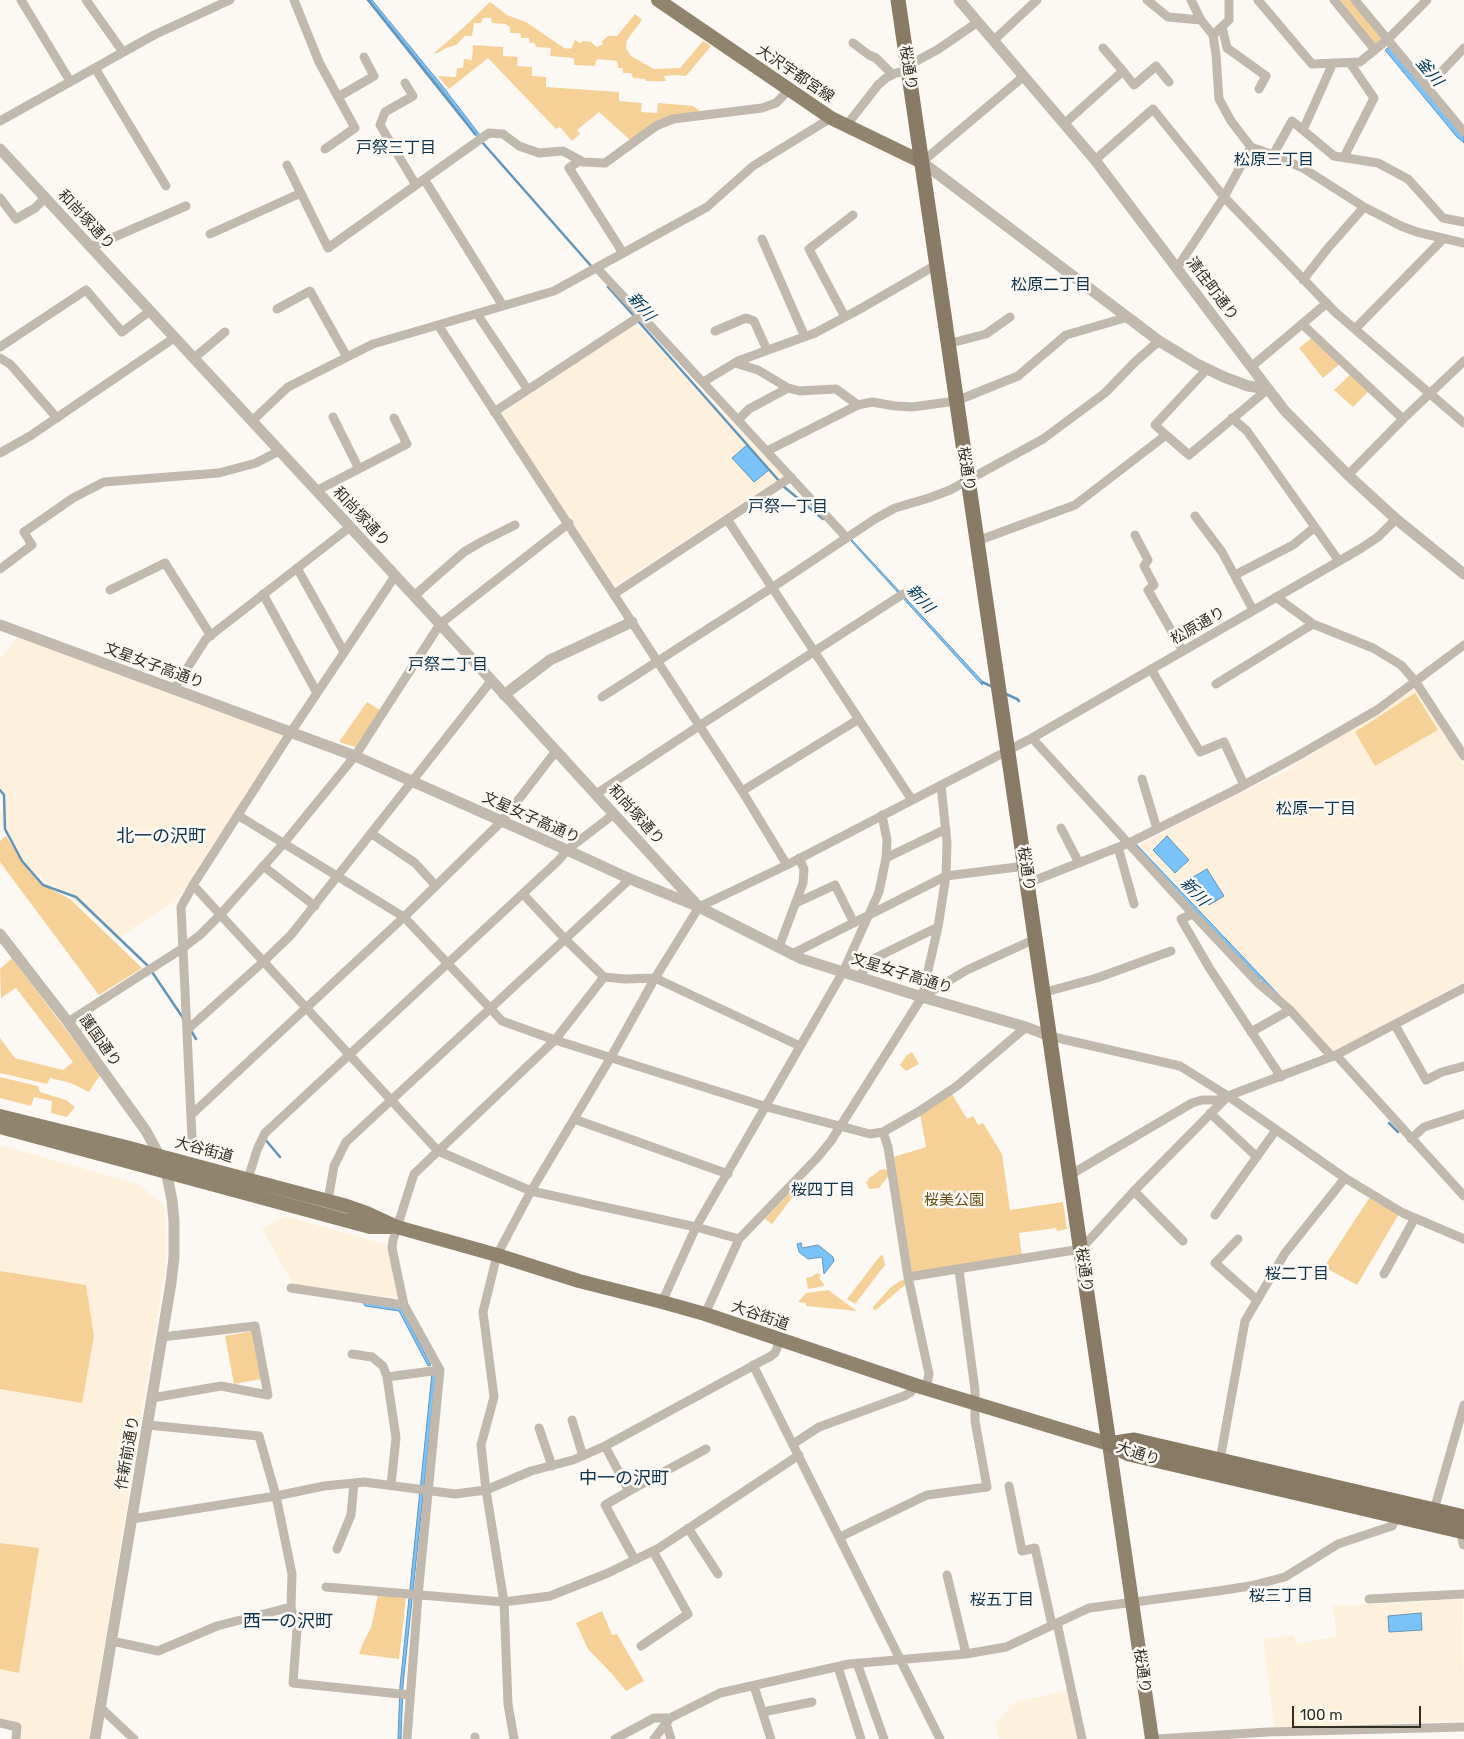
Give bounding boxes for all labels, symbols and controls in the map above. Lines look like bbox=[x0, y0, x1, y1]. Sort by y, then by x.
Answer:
street label: 大沢宇都宮線 bbox=[753, 41, 837, 107]
street label: 桜通り bbox=[896, 44, 920, 92]
water label: 釜川 bbox=[1411, 54, 1447, 90]
district label: 戸祭三丁目 bbox=[356, 138, 436, 158]
district label: 松原三丁目 bbox=[1234, 150, 1314, 170]
street label: 和尚塚通り bbox=[54, 186, 118, 254]
street label: 清住町通り bbox=[1182, 254, 1242, 324]
district label: 松原二丁目 bbox=[1011, 275, 1091, 295]
water label: 新川 bbox=[623, 289, 659, 325]
street label: 桜通り bbox=[954, 445, 978, 493]
street label: 和尚塚通り bbox=[329, 483, 393, 551]
district label: 戸祭一丁目 bbox=[748, 497, 828, 517]
water label: 新川 bbox=[902, 581, 938, 617]
street label: 松原通り bbox=[1168, 603, 1228, 649]
street label: 文星女子高通り bbox=[102, 640, 206, 692]
district label: 戸祭二丁目 bbox=[408, 655, 488, 675]
street label: 和尚塚通り bbox=[604, 781, 668, 849]
street label: 文星女子高通り bbox=[479, 788, 583, 848]
district label: 松原一丁目 bbox=[1276, 799, 1356, 819]
district label: 北一の沢町 bbox=[116, 826, 206, 848]
street label: 桜通り bbox=[1014, 845, 1038, 893]
water label: 新川 bbox=[1176, 874, 1212, 910]
street label: 文星女子高通り bbox=[849, 950, 955, 998]
street label: 護国通り bbox=[75, 1011, 125, 1071]
street label: 大谷街道 bbox=[173, 1134, 235, 1166]
district label: 桜四丁目 bbox=[791, 1180, 855, 1200]
park label: 桜美公園 bbox=[924, 1192, 984, 1210]
street label: 桜通り bbox=[1072, 1246, 1096, 1294]
district label: 桜二丁目 bbox=[1265, 1264, 1329, 1284]
street label: 大谷街道 bbox=[729, 1298, 791, 1334]
street label: 作新前通り bbox=[113, 1415, 143, 1491]
street label: 大通り bbox=[1114, 1438, 1162, 1470]
district label: 中一の沢町 bbox=[579, 1468, 669, 1490]
district label: 桜三丁目 bbox=[1249, 1586, 1313, 1606]
district label: 桜五丁目 bbox=[970, 1590, 1034, 1610]
district label: 西一の沢町 bbox=[243, 1611, 333, 1633]
street label: 桜通り bbox=[1130, 1647, 1154, 1695]
scale bar bbox=[1294, 1696, 1423, 1728]
text: 100 m bbox=[1300, 1706, 1342, 1724]

